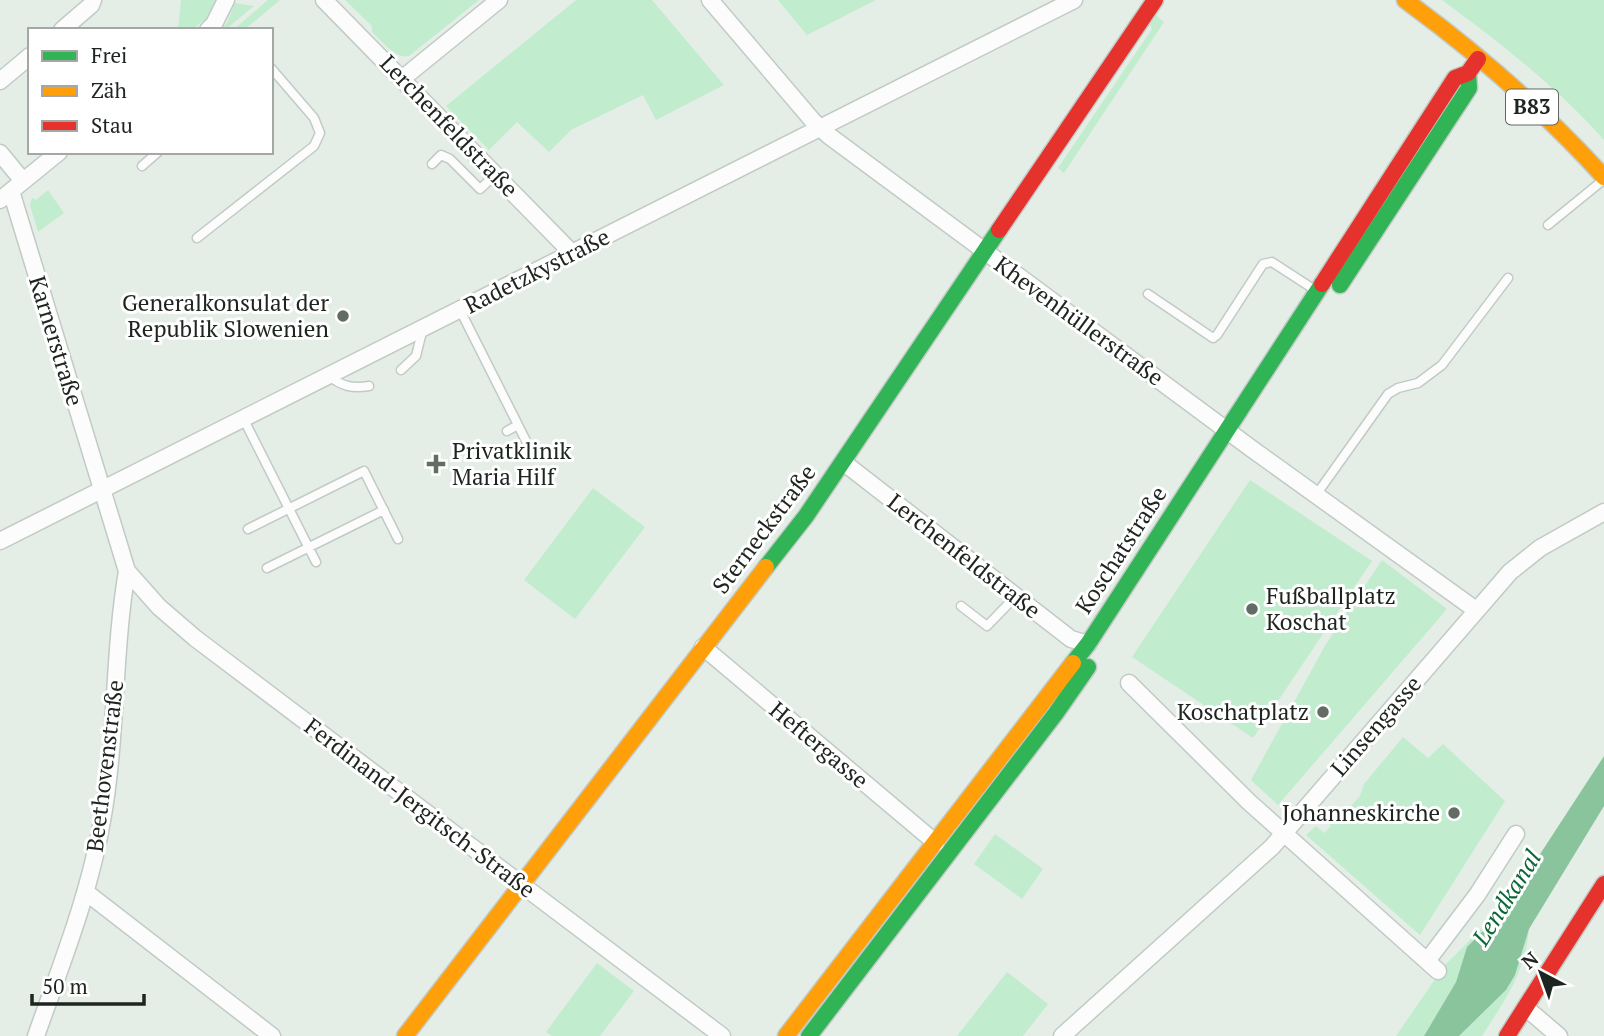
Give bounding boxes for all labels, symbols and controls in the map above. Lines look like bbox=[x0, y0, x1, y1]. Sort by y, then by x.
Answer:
legend bbox=[28, 28, 273, 154]
text: Frei bbox=[91, 41, 127, 69]
street label: Lerchenfeldstraße bbox=[373, 48, 525, 203]
text: Zäh bbox=[91, 76, 127, 104]
road number: B83 bbox=[1506, 90, 1558, 124]
text: Stau bbox=[91, 111, 133, 139]
street label: Radetzkystraße bbox=[459, 221, 615, 320]
street label: Khevenhüllerstraße bbox=[988, 249, 1170, 393]
street label: Karnerstraße bbox=[22, 272, 91, 410]
place label: Generalkonsulat der Republik Slowenien bbox=[122, 287, 329, 344]
marker: Generalkonsulat der Republik Slowenien bbox=[335, 308, 351, 324]
place label: Privatklinik Maria Hilf bbox=[452, 435, 572, 492]
marker: Privatklinik Maria Hilf bbox=[426, 454, 446, 474]
street label: Sterneckstraße bbox=[705, 458, 822, 600]
street label: Koschatstraße bbox=[1068, 480, 1173, 619]
street label: Lerchenfeldstraße bbox=[881, 486, 1047, 625]
place label: Fußballplatz Koschat bbox=[1266, 580, 1396, 637]
marker: Fußballplatz Koschat bbox=[1244, 601, 1260, 617]
street label: Linsengasse bbox=[1323, 669, 1428, 782]
street label: Beethovenstraße bbox=[79, 678, 130, 854]
street label: Heftergasse bbox=[763, 694, 875, 795]
place label: Koschatplatz bbox=[1177, 696, 1309, 727]
marker: Koschatplatz bbox=[1315, 704, 1331, 720]
street label: Ferdinand-Jergitsch-Straße bbox=[299, 711, 542, 905]
place label: Johanneskirche bbox=[1282, 797, 1440, 828]
marker: Johanneskirche bbox=[1446, 805, 1462, 821]
water label: Lendkanal bbox=[1464, 843, 1548, 952]
north arrow bbox=[1506, 938, 1576, 1008]
text: N bbox=[1516, 945, 1544, 974]
scale bar bbox=[32, 962, 144, 1006]
text: 50 m bbox=[42, 972, 88, 1000]

